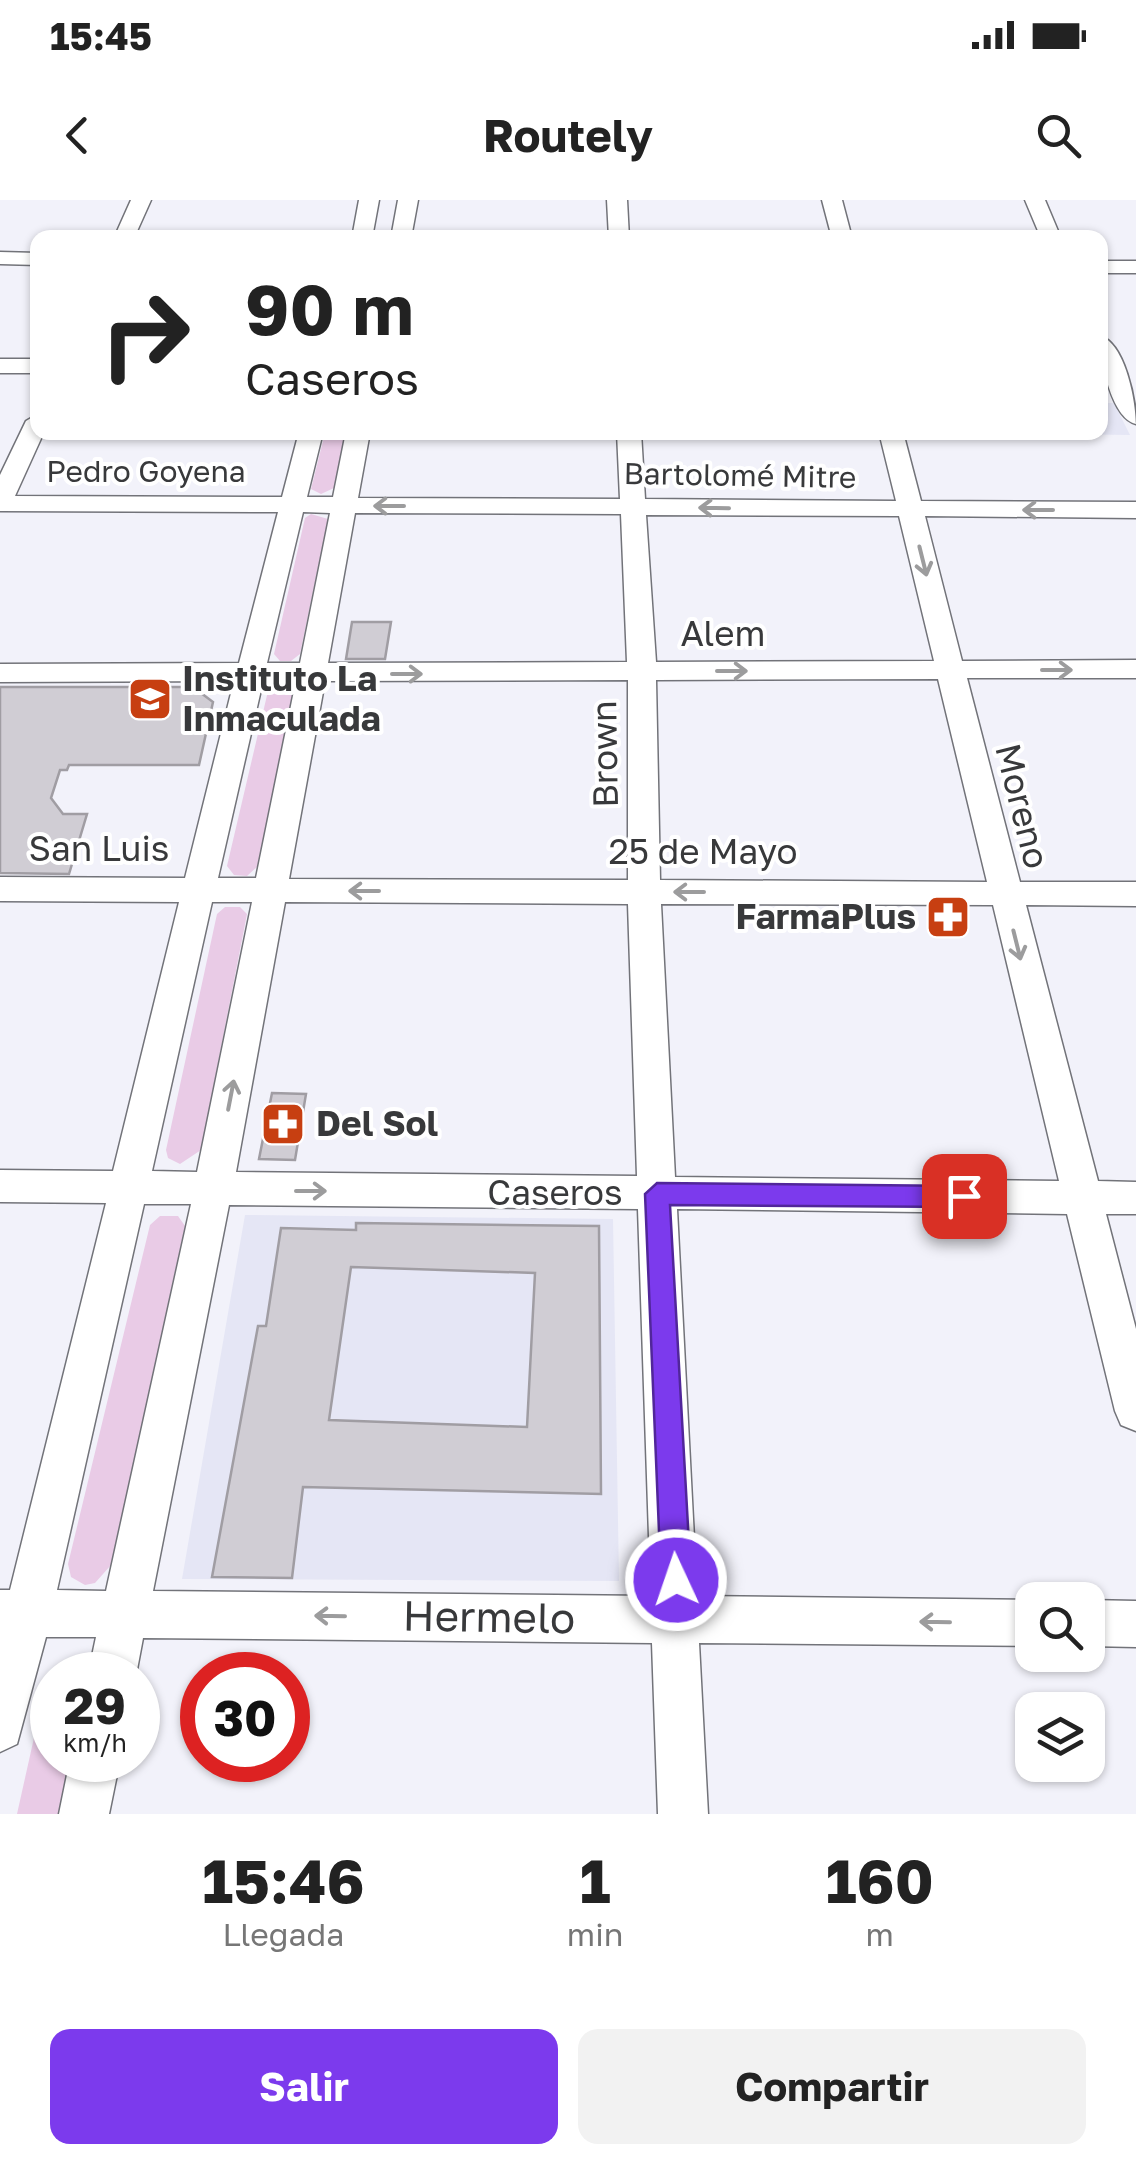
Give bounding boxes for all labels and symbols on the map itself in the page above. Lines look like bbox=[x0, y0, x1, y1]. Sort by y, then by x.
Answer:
street label: Pedro Goyena bbox=[46, 453, 246, 489]
street label: Bartolomé Mitre bbox=[623, 455, 857, 495]
one-way arrow bbox=[373, 496, 406, 516]
one-way arrow bbox=[698, 498, 730, 518]
one-way arrow bbox=[1023, 500, 1056, 520]
one-way arrow bbox=[915, 544, 933, 576]
street label: Alem bbox=[681, 612, 765, 654]
place label: Instituto La Inmaculada bbox=[182, 657, 381, 739]
one-way arrow bbox=[1040, 660, 1073, 680]
one-way arrow bbox=[716, 662, 748, 681]
one-way arrow bbox=[390, 664, 423, 684]
school or university icon: Instituto La Inmaculada bbox=[127, 676, 173, 722]
street label: Brown bbox=[582, 700, 626, 808]
street label: Moreno bbox=[987, 739, 1059, 873]
street label: San Luis bbox=[29, 827, 169, 869]
street label: 25 de Mayo bbox=[608, 830, 798, 872]
one-way arrow bbox=[348, 882, 380, 900]
one-way arrow bbox=[673, 882, 706, 902]
pharmacy icon: FarmaPlus bbox=[925, 894, 971, 940]
place label: FarmaPlus bbox=[735, 895, 916, 937]
one-way arrow bbox=[1009, 928, 1027, 960]
one-way arrow bbox=[222, 1079, 241, 1111]
pharmacy icon: Del Sol bbox=[260, 1101, 306, 1147]
place label: Del Sol bbox=[316, 1102, 439, 1144]
pin bbox=[922, 1154, 1007, 1239]
street label: Caseros bbox=[487, 1171, 623, 1213]
one-way arrow bbox=[294, 1182, 326, 1200]
position arrow bbox=[624, 1528, 728, 1632]
street label: Hermelo bbox=[402, 1589, 576, 1643]
one-way arrow bbox=[315, 1606, 347, 1625]
one-way arrow bbox=[920, 1612, 952, 1632]
speed limit sign: 30 bbox=[180, 1652, 310, 1782]

